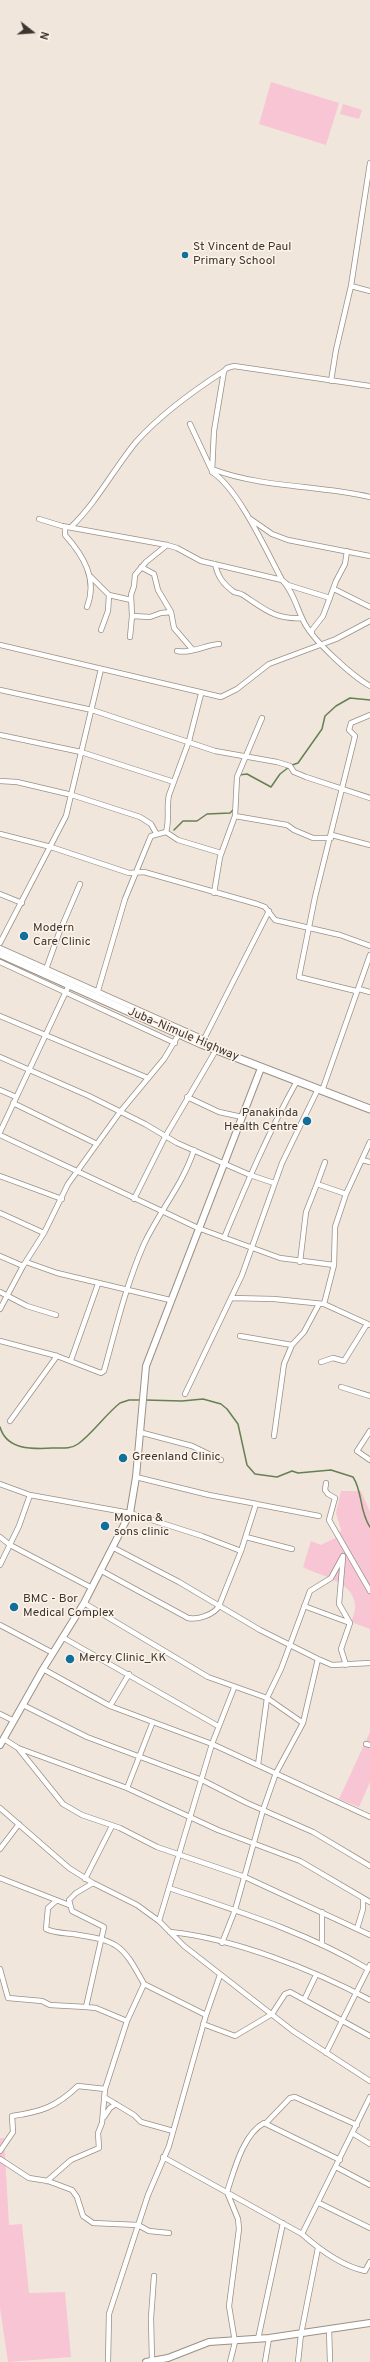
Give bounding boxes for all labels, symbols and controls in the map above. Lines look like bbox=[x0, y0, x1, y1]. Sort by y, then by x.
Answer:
north arrow bbox=[12, 12, 52, 52]
text: N bbox=[36, 30, 51, 41]
place label: St Vincent de Paul Primary School bbox=[193, 241, 291, 269]
marker: St Vincent de Paul Primary School bbox=[180, 250, 190, 260]
place label: Modern Care Clinic bbox=[33, 922, 91, 950]
marker: Modern Care Clinic bbox=[18, 930, 30, 942]
street label: Juba–Nimule Highway bbox=[125, 1005, 241, 1065]
place label: Panakinda Health Centre bbox=[224, 1107, 298, 1135]
marker: Panakinda Health Centre bbox=[301, 1115, 313, 1127]
place label: Greenland Clinic bbox=[132, 1451, 220, 1465]
marker: Greenland Clinic bbox=[117, 1452, 129, 1464]
place label: Monica & sons clinic bbox=[114, 1512, 169, 1540]
marker: Monica & sons clinic bbox=[99, 1520, 111, 1532]
place label: BMC - Bor Medical Complex bbox=[23, 1593, 114, 1621]
marker: BMC - Bor Medical Complex bbox=[8, 1601, 20, 1613]
place label: Mercy Clinic_KK bbox=[79, 1652, 166, 1666]
marker: Mercy Clinic_KK bbox=[64, 1653, 76, 1665]

